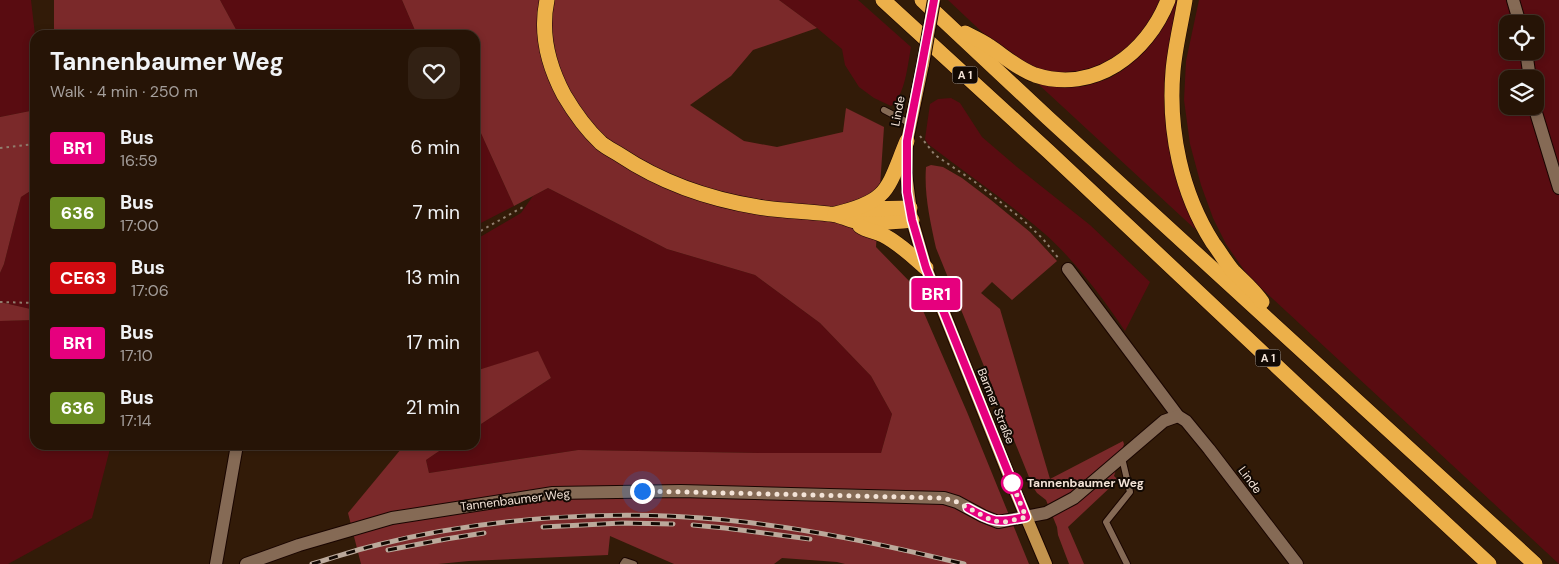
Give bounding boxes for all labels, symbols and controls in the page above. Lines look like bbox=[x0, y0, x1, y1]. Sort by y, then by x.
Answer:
map controls bbox=[1499, 15, 1544, 115]
button: locate bbox=[1499, 15, 1544, 60]
text: Tannenbaumer Weg bbox=[50, 46, 284, 77]
button: heart bbox=[408, 47, 460, 99]
road number: A 1 bbox=[952, 66, 978, 84]
button: layers bbox=[1499, 70, 1544, 115]
text: Walk · 4 min · 250 m bbox=[50, 81, 198, 102]
street label: Linde bbox=[887, 94, 909, 127]
text: Bus bbox=[120, 125, 154, 150]
text: 6 min bbox=[411, 135, 460, 160]
text: BR1 bbox=[63, 136, 92, 160]
text: 16:59 bbox=[120, 150, 158, 171]
text: Bus bbox=[120, 190, 154, 215]
text: 7 min bbox=[412, 200, 460, 225]
text: 636 bbox=[61, 201, 94, 225]
text: 17:00 bbox=[120, 215, 159, 236]
text: Bus bbox=[131, 255, 165, 280]
text: 13 min bbox=[405, 265, 460, 290]
text: CE63 bbox=[60, 266, 106, 290]
line badge: BR1 bbox=[907, 278, 965, 310]
text: 17:06 bbox=[131, 280, 169, 301]
text: BR1 bbox=[921, 282, 951, 306]
text: Bus bbox=[120, 320, 154, 345]
text: 17 min bbox=[406, 330, 460, 355]
text: BR1 bbox=[63, 331, 92, 355]
text: 17:10 bbox=[120, 345, 153, 366]
road number: A 1 bbox=[1256, 349, 1280, 366]
street label: Barmer Straße bbox=[973, 366, 1019, 447]
text: Bus bbox=[120, 385, 154, 410]
text: 21 min bbox=[406, 395, 460, 420]
text: 636 bbox=[61, 396, 94, 420]
text: 17:14 bbox=[120, 410, 151, 431]
street label: Linde bbox=[1234, 463, 1266, 497]
marker: Tannenbaumer Weg bbox=[1001, 472, 1023, 494]
place label: Tannenbaumer Weg bbox=[1027, 475, 1144, 491]
your location bbox=[630, 479, 655, 504]
street label: Tannenbaumer Weg bbox=[459, 485, 571, 515]

